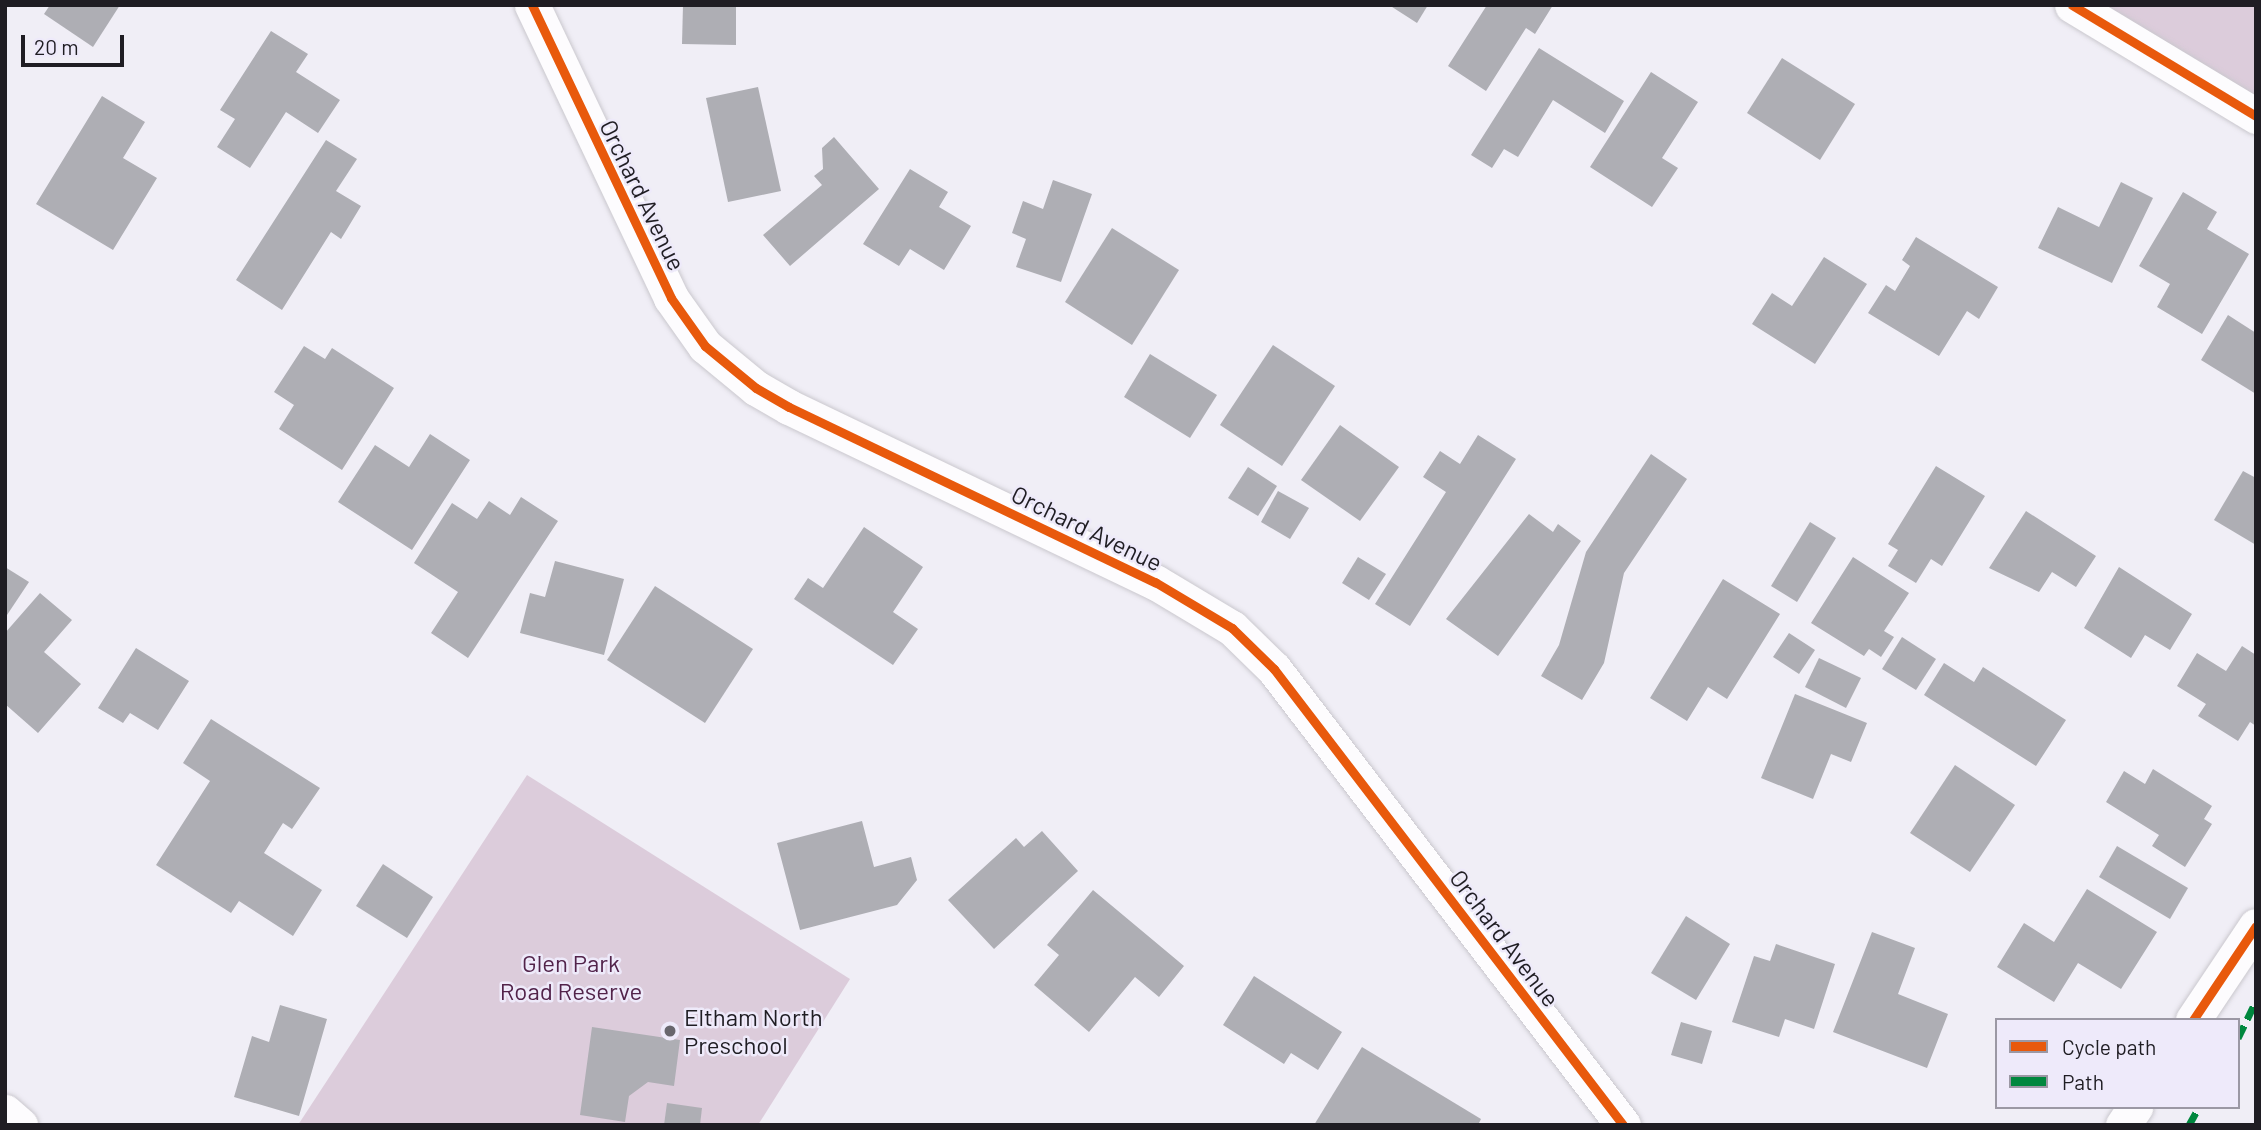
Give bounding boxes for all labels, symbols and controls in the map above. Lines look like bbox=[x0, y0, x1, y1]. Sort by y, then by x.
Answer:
scale bar bbox=[24, 21, 128, 65]
text: 20 m bbox=[34, 34, 79, 59]
street label: Orchard Avenue bbox=[594, 115, 692, 275]
street label: Orchard Avenue bbox=[1007, 479, 1167, 577]
street label: Orchard Avenue bbox=[1444, 864, 1566, 1012]
park label: Glen Park Road Reserve bbox=[500, 949, 642, 1005]
place label: Eltham North Preschool bbox=[684, 1003, 823, 1059]
legend bbox=[1995, 1018, 2240, 1109]
marker: Eltham North Preschool bbox=[662, 1023, 678, 1039]
text: Cycle path bbox=[2062, 1034, 2156, 1059]
text: Path bbox=[2062, 1069, 2104, 1094]

